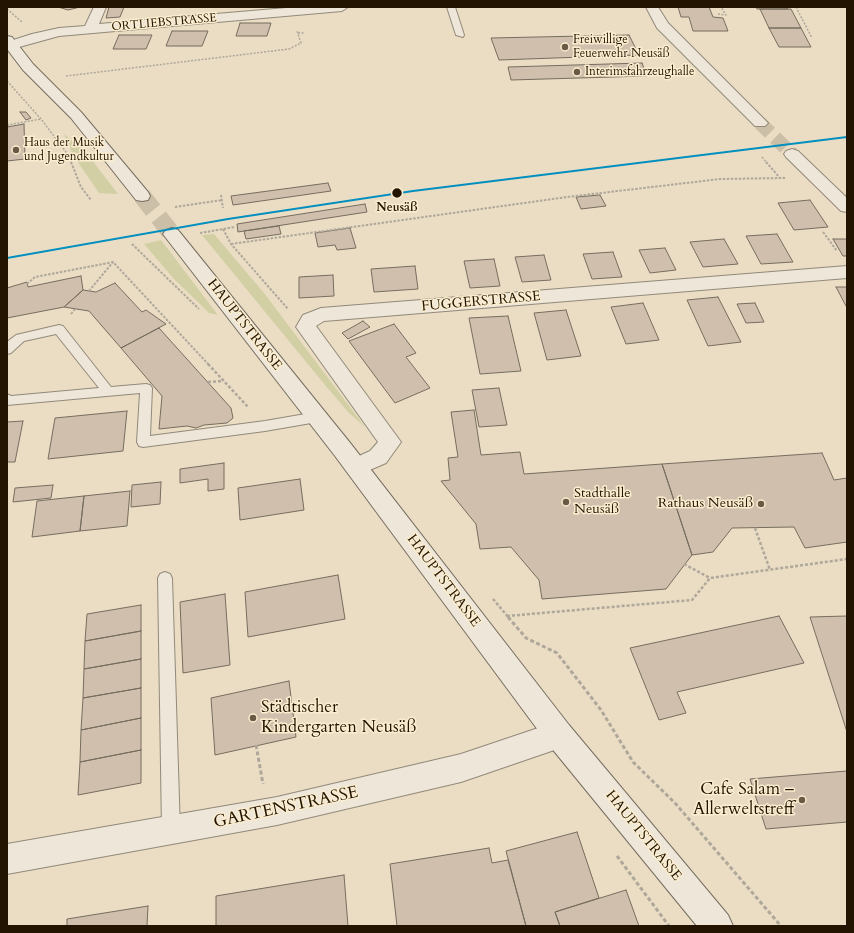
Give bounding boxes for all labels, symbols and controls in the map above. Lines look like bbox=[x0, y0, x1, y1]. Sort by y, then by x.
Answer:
street label: ORTLIEBSTRASSE bbox=[111, 11, 217, 35]
place label: Freiwillige Feuerwehr Neusäß bbox=[573, 33, 670, 61]
marker: Freiwillige Feuerwehr Neusäß bbox=[560, 42, 570, 52]
place label: Interimsfahrzeughalle bbox=[585, 65, 694, 79]
marker: Interimsfahrzeughalle bbox=[572, 67, 582, 77]
place label: Haus der Musik und Jugendkultur bbox=[24, 136, 114, 164]
marker: Haus der Musik und Jugendkultur bbox=[11, 145, 21, 155]
marker: Neusäß bbox=[390, 186, 404, 200]
place label: Neusäß bbox=[376, 201, 418, 215]
street label: HAUPTSTRASSE bbox=[203, 276, 285, 374]
street label: FUGGERSTRASSE bbox=[421, 288, 541, 316]
place label: Stadthalle Neusäß bbox=[574, 486, 631, 518]
place label: Rathaus Neusäß bbox=[658, 496, 753, 512]
marker: Stadthalle Neusäß bbox=[561, 497, 571, 507]
marker: Rathaus Neusäß bbox=[756, 499, 766, 509]
street label: HAUPTSTRASSE bbox=[403, 532, 483, 630]
place label: Städtischer Kindergarten Neusäß bbox=[261, 698, 416, 738]
marker: Städtischer Kindergarten Neusäß bbox=[248, 713, 258, 723]
place label: Cafe Salam – Allerweltstreff bbox=[693, 780, 794, 820]
street label: GARTENSTRASSE bbox=[212, 783, 360, 833]
street label: HAUPTSTRASSE bbox=[601, 787, 685, 885]
marker: Cafe Salam – Allerweltstreff bbox=[797, 795, 807, 805]

